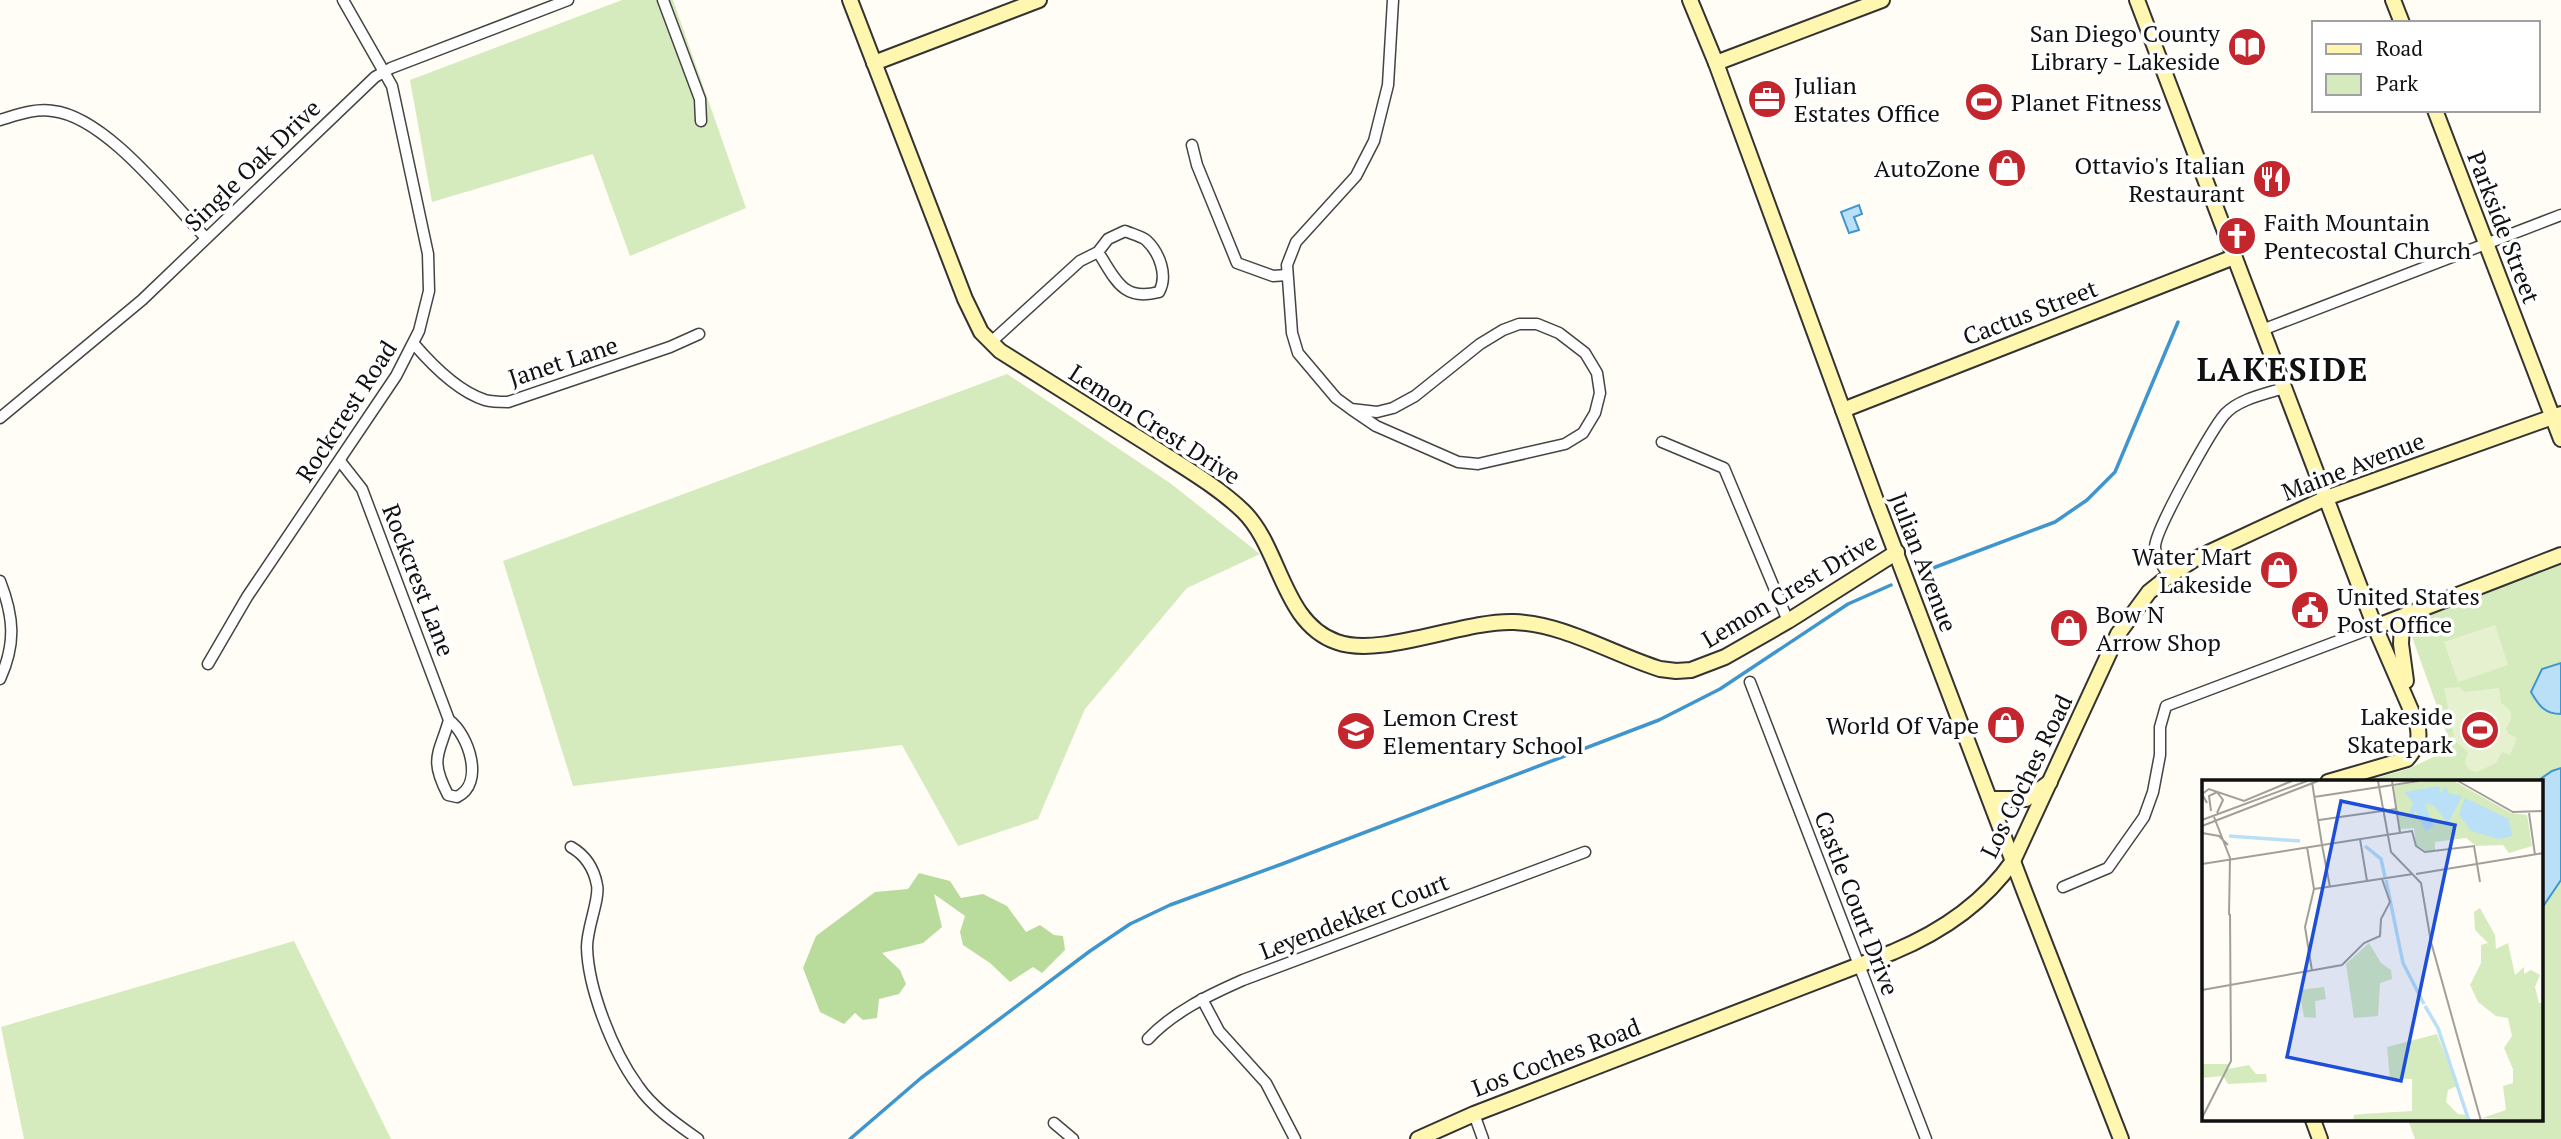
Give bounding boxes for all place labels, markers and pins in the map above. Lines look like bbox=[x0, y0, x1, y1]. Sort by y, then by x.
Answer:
place label: San Diego County Library - Lakeside bbox=[2030, 17, 2221, 77]
library icon: San Diego County Library - Lakeside bbox=[2226, 26, 2268, 68]
place label: Julian Estates Office bbox=[1794, 69, 1940, 129]
office icon: Julian Estates Office bbox=[1746, 78, 1788, 120]
sports icon: Planet Fitness bbox=[1963, 81, 2005, 123]
place label: Planet Fitness bbox=[2011, 86, 2162, 118]
shop icon: AutoZone bbox=[1986, 147, 2028, 189]
place label: Ottavio's Italian Restaurant bbox=[2074, 149, 2245, 209]
place label: AutoZone bbox=[1874, 152, 1980, 184]
restaurant icon: Ottavio's Italian Restaurant bbox=[2251, 158, 2293, 200]
place label: Faith Mountain Pentecostal Church bbox=[2264, 206, 2471, 266]
church icon: Faith Mountain Pentecostal Church bbox=[2216, 215, 2258, 257]
place label: Water Mart Lakeside bbox=[2132, 540, 2252, 600]
shop icon: Water Mart Lakeside bbox=[2258, 549, 2300, 591]
place label: United States Post Office bbox=[2337, 580, 2480, 640]
public building icon: United States Post Office bbox=[2289, 589, 2331, 631]
place label: Bow N Arrow Shop bbox=[2096, 598, 2221, 658]
shop icon: Bow N Arrow Shop bbox=[2048, 607, 2090, 649]
place label: Lakeside Skatepark bbox=[2347, 700, 2454, 760]
place label: Lemon Crest Elementary School bbox=[1383, 701, 1584, 761]
shop icon: World Of Vape bbox=[1985, 704, 2027, 746]
place label: World Of Vape bbox=[1826, 709, 1979, 741]
sports icon: Lakeside Skatepark bbox=[2459, 709, 2501, 751]
school or university icon: Lemon Crest Elementary School bbox=[1335, 710, 1377, 752]

